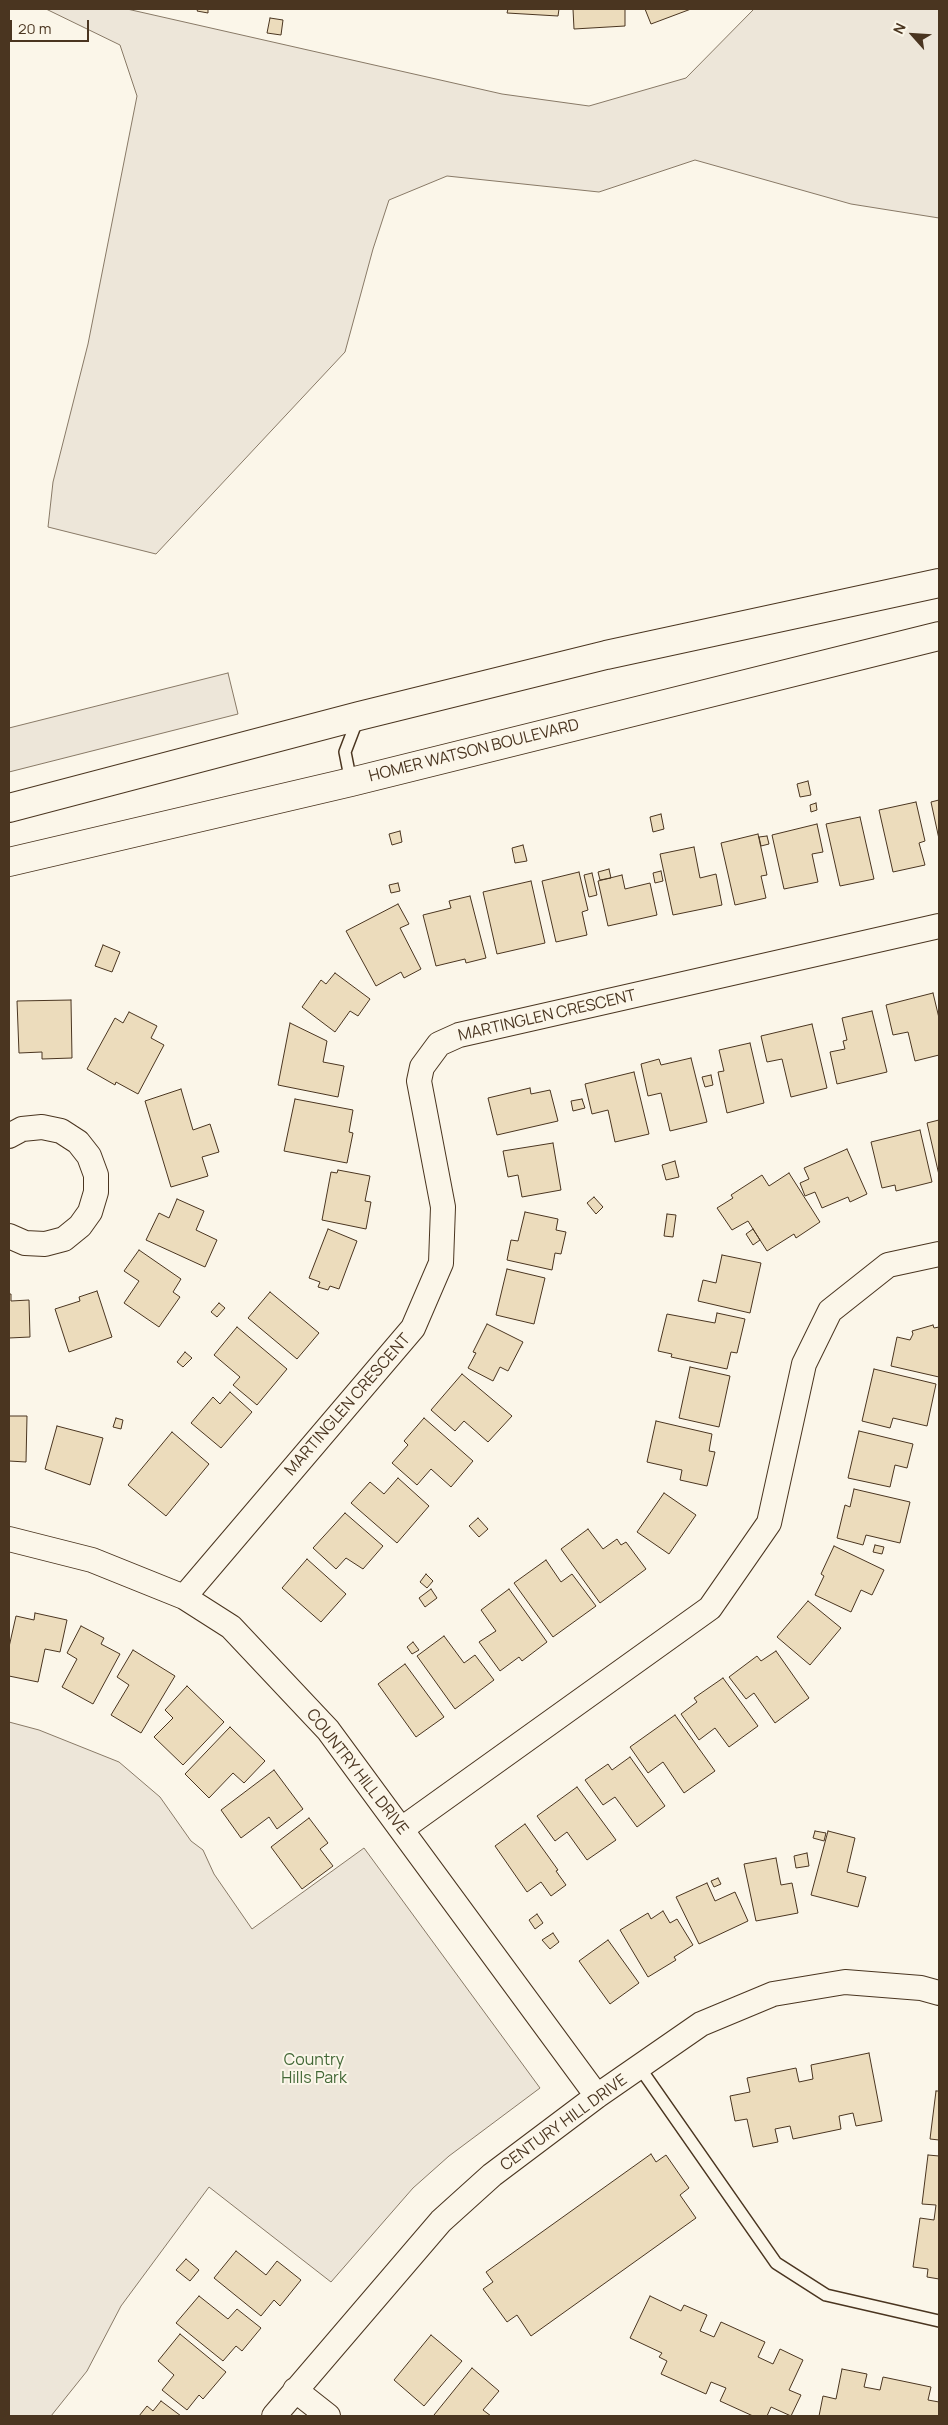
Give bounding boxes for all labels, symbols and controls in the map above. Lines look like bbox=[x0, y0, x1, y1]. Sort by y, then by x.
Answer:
scale bar bbox=[12, 10, 91, 42]
north arrow bbox=[888, 10, 938, 60]
text: 20 m bbox=[18, 18, 51, 39]
text: N bbox=[888, 20, 910, 37]
street label: HOMER WATSON BOULEVARD bbox=[367, 716, 581, 786]
street label: MARTINGLEN CRESCENT bbox=[456, 986, 638, 1046]
street label: MARTINGLEN CRESCENT bbox=[281, 1330, 415, 1480]
street label: COUNTRY HILL DRIVE bbox=[302, 1705, 412, 1839]
park label: Country Hills Park bbox=[281, 2051, 347, 2089]
street label: CENTURY HILL DRIVE bbox=[497, 2071, 631, 2175]

